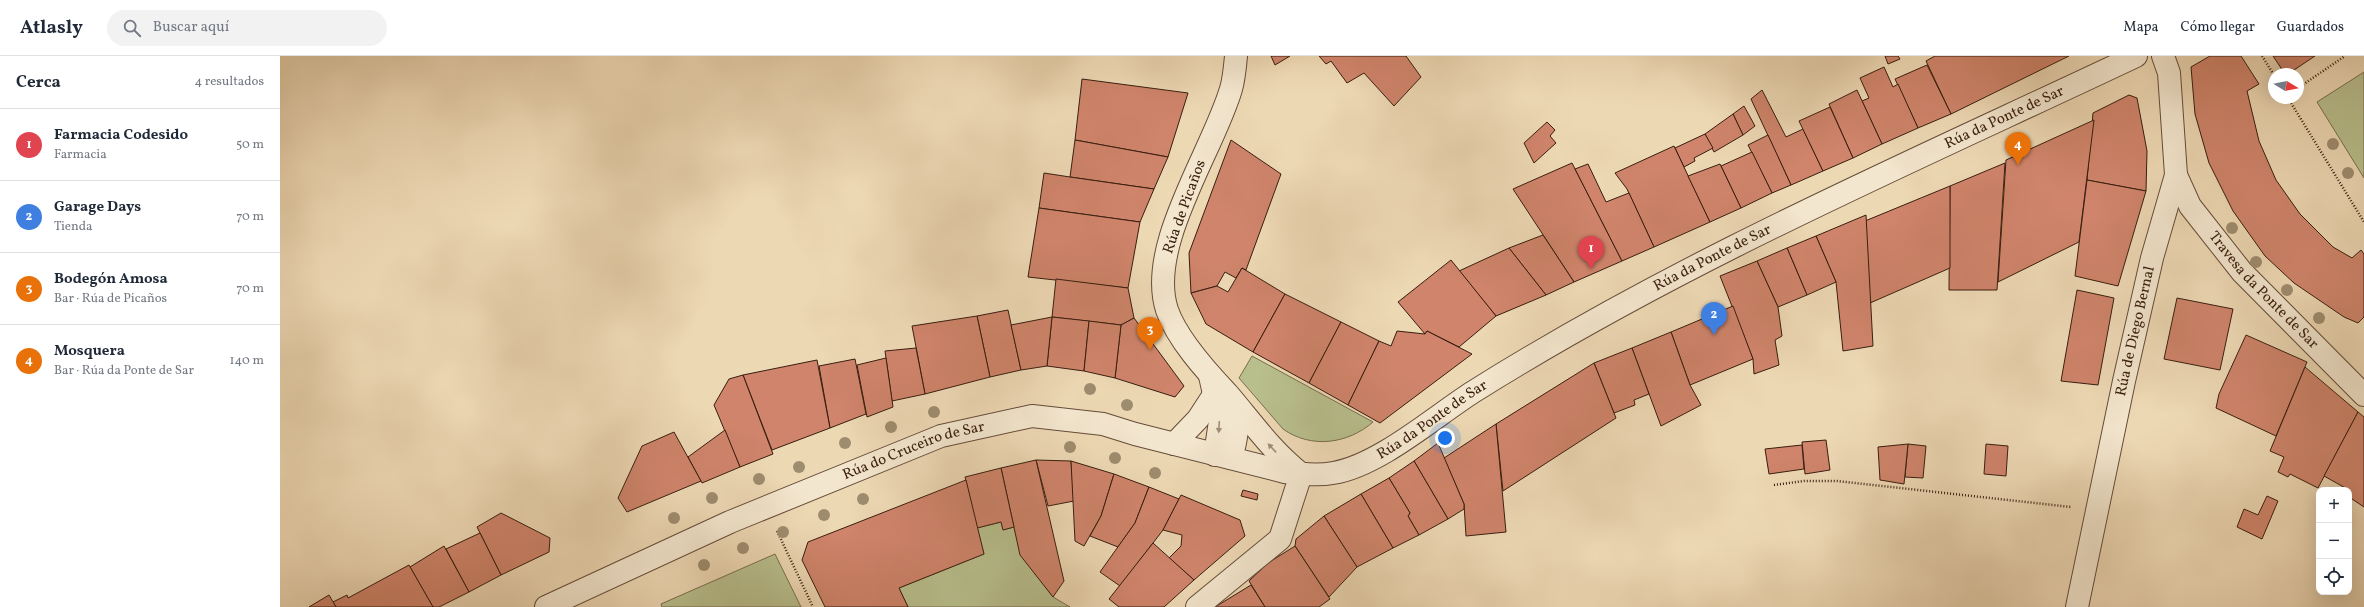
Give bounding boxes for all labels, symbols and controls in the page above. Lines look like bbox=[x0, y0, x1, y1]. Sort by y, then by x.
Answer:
search box bbox=[107, 10, 387, 46]
text: Atlasly bbox=[20, 15, 83, 41]
icon: search bbox=[121, 17, 143, 39]
text: Buscar aquí bbox=[153, 17, 229, 38]
text: Mapa bbox=[2124, 18, 2159, 37]
text: Cómo llegar bbox=[2181, 18, 2255, 37]
text: Guardados bbox=[2277, 18, 2344, 37]
north arrow bbox=[2268, 68, 2304, 104]
text: Cerca bbox=[16, 71, 61, 94]
text: 4 resultados bbox=[194, 73, 264, 91]
street label: Rúa da Ponte de Sar bbox=[1941, 81, 2068, 154]
text: Farmacia Codesido bbox=[54, 125, 188, 146]
pin: 4 bbox=[2005, 132, 2031, 165]
text: 1 bbox=[26, 136, 32, 154]
text: 50 m bbox=[236, 136, 264, 154]
text: Farmacia bbox=[54, 146, 107, 164]
street label: Rúa de Picaños bbox=[1158, 157, 1212, 257]
text: Garage Days bbox=[54, 197, 141, 218]
text: 2 bbox=[26, 208, 32, 226]
text: 70 m bbox=[236, 208, 264, 226]
text: Tienda bbox=[54, 218, 93, 236]
street label: Rúa da Ponte de Sar bbox=[1650, 219, 1775, 297]
street label: Travesa da Ponte de Sar bbox=[2204, 227, 2323, 354]
pin: 1 bbox=[1578, 236, 1604, 269]
street label: Rúa de Diego Bernal bbox=[2111, 264, 2160, 398]
text: Bodegón Amosa bbox=[54, 269, 168, 290]
text: 3 bbox=[26, 280, 32, 298]
text: 70 m bbox=[236, 280, 264, 298]
text: Bar · Rúa de Picaños bbox=[54, 290, 167, 308]
pin: 2 bbox=[1701, 302, 1727, 335]
pin: 3 bbox=[1137, 317, 1163, 350]
text: Mosquera bbox=[54, 341, 125, 362]
text: 4 bbox=[25, 352, 33, 370]
text: 140 m bbox=[230, 352, 264, 370]
text: Bar · Rúa da Ponte de Sar bbox=[54, 362, 194, 380]
street label: Rúa da Ponte de Sar bbox=[1373, 375, 1491, 465]
street label: Rúa do Cruceiro de Sar bbox=[839, 416, 986, 485]
one-way arrow bbox=[1216, 421, 1222, 434]
your location bbox=[1435, 428, 1455, 448]
one-way arrow bbox=[1267, 443, 1277, 453]
map controls bbox=[2316, 487, 2352, 595]
button: + bbox=[2316, 487, 2352, 523]
button: − bbox=[2316, 523, 2352, 559]
button: locate bbox=[2316, 559, 2352, 595]

